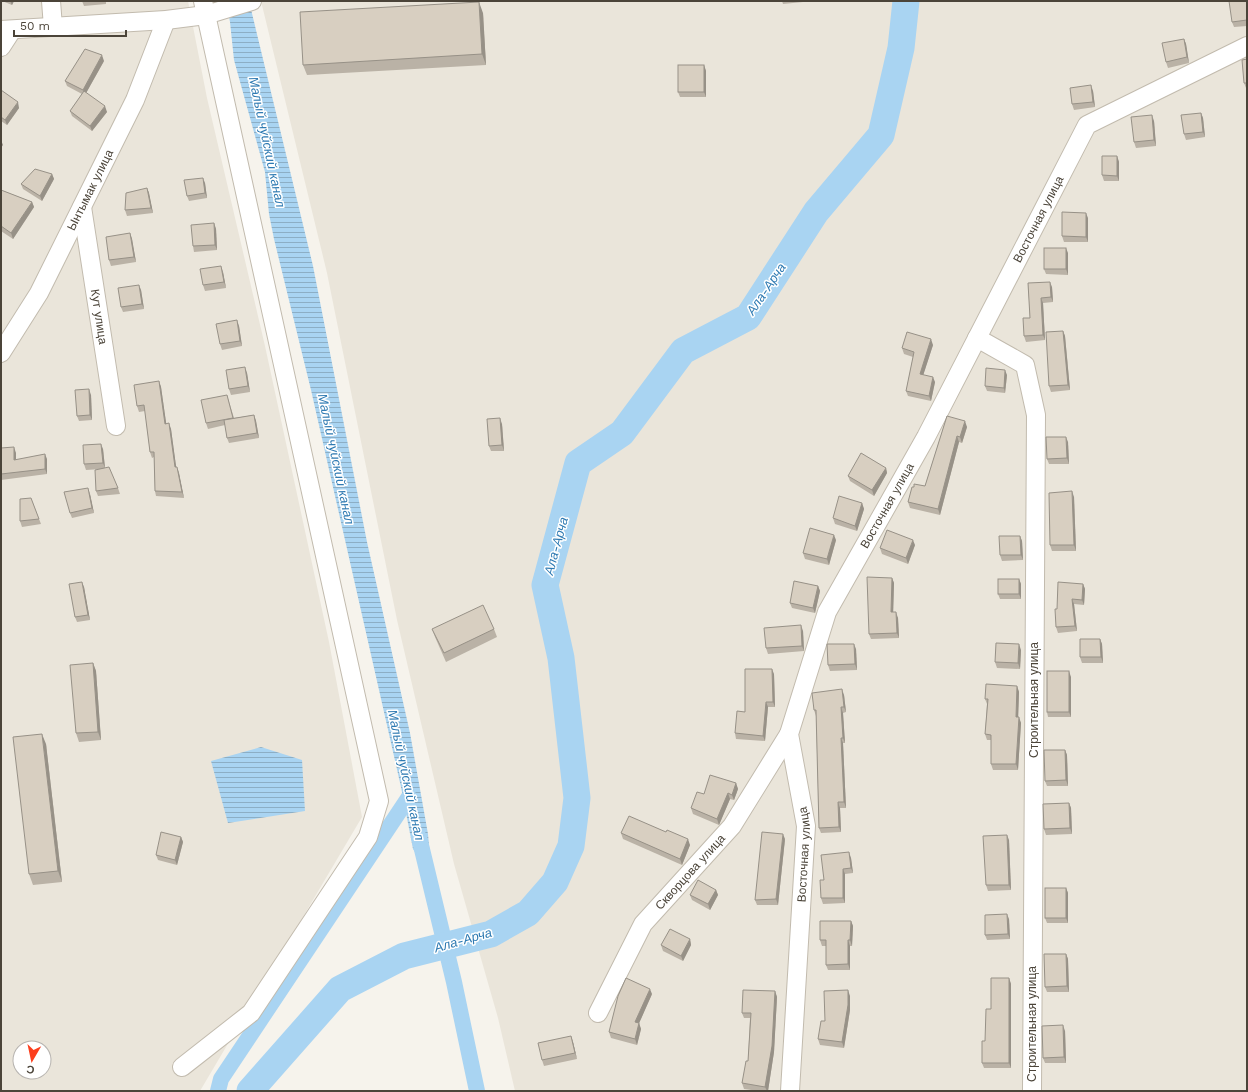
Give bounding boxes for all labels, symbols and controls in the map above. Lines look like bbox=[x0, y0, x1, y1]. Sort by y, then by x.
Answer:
scale bar bbox=[14, 12, 126, 38]
text: 50 m bbox=[20, 19, 50, 33]
water label: Малый чуйский канал bbox=[246, 75, 288, 209]
street label: Ынтымак улица bbox=[64, 147, 116, 233]
street label: Восточная улица bbox=[1010, 173, 1067, 265]
water label: Ала-Арча bbox=[743, 260, 789, 319]
street label: Кут улица bbox=[88, 288, 110, 346]
water label: Малый чуйский канал bbox=[315, 392, 357, 526]
street label: Восточная улица bbox=[858, 460, 917, 551]
water label: Ала-Арча bbox=[541, 515, 571, 577]
street label: Строительная улица bbox=[1027, 642, 1041, 758]
water label: Малый чуйский канал bbox=[385, 708, 427, 842]
street label: Восточная улица bbox=[794, 805, 813, 903]
street label: Скворцова улица bbox=[652, 831, 728, 913]
water label: Ала-Арча bbox=[432, 925, 493, 956]
street label: Строительная улица bbox=[1025, 966, 1039, 1082]
north arrow bbox=[12, 1040, 52, 1080]
text: С bbox=[26, 1062, 35, 1076]

